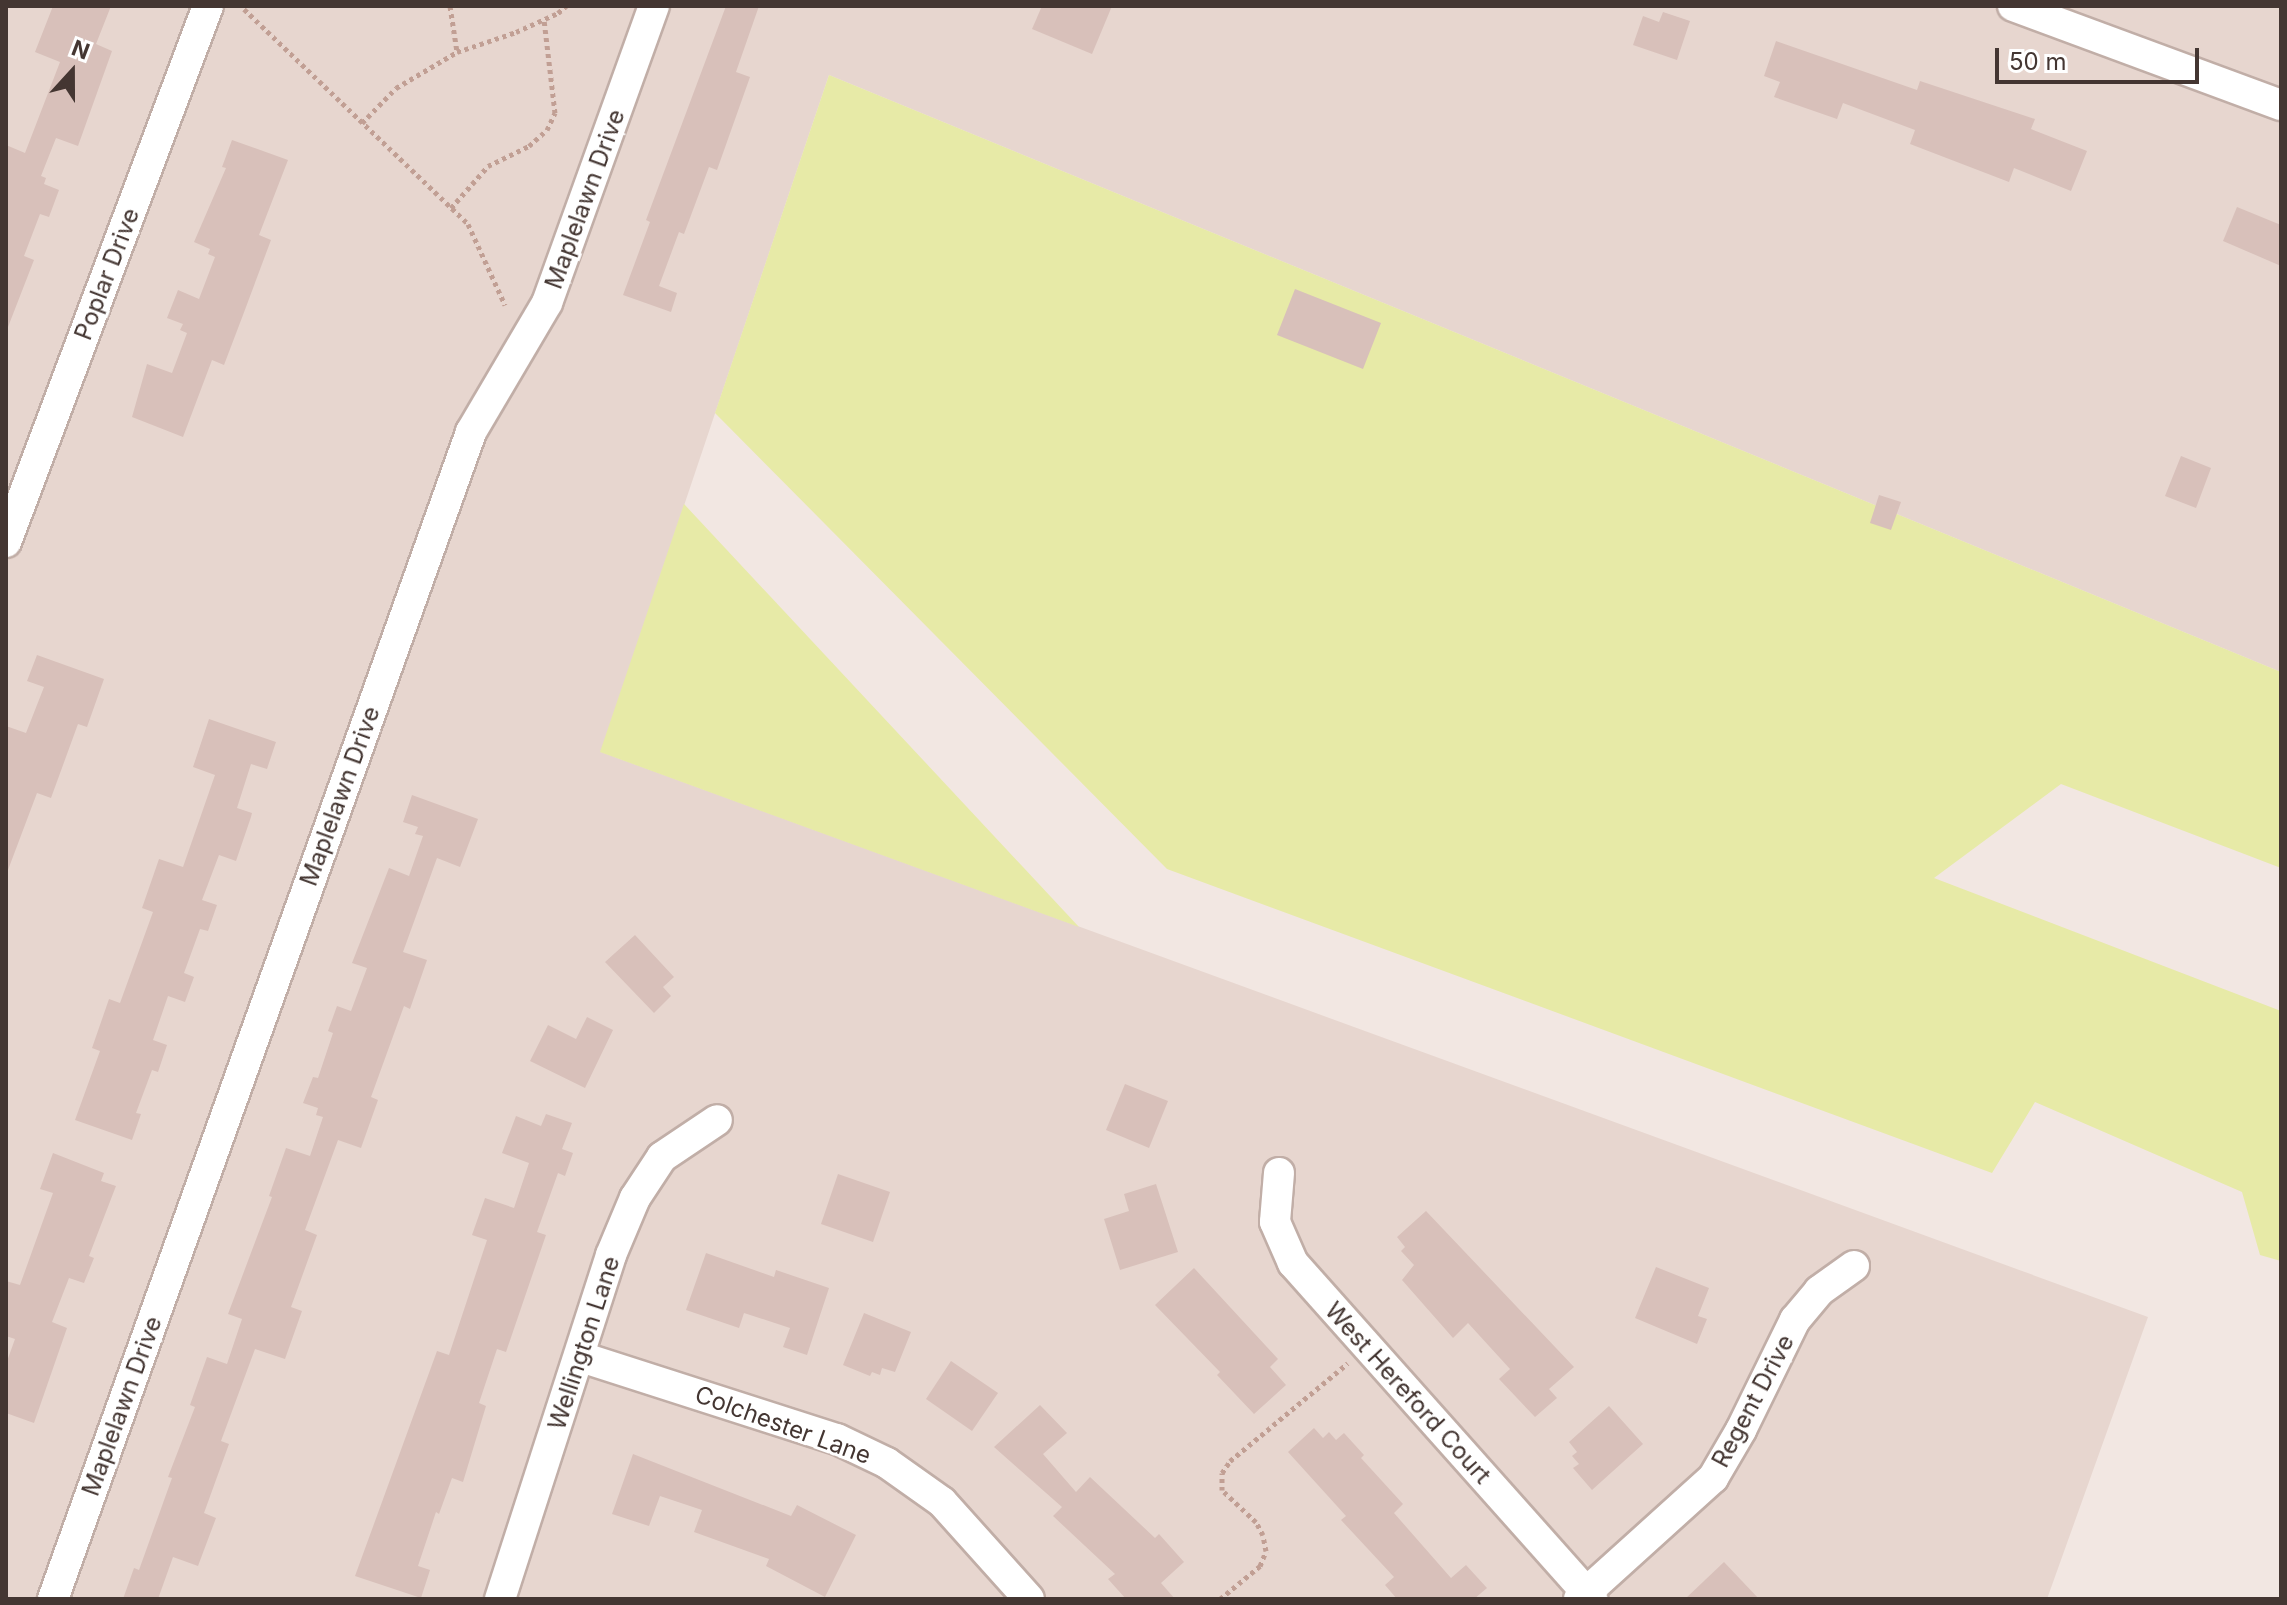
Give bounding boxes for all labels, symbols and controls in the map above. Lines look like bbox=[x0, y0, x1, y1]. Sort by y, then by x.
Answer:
north arrow bbox=[32, 32, 112, 112]
scale bar bbox=[1999, 32, 2203, 82]
text: N bbox=[68, 34, 93, 65]
text: 50 m bbox=[2009, 47, 2067, 76]
street label: Maplelawn Drive bbox=[539, 105, 631, 293]
street label: Poplar Drive bbox=[69, 204, 145, 344]
street label: Maplelawn Drive bbox=[294, 702, 386, 890]
street label: Wellington Lane bbox=[542, 1253, 626, 1433]
street label: West Hereford Court bbox=[1319, 1296, 1497, 1490]
street label: Maplelawn Drive bbox=[76, 1312, 168, 1500]
street label: Regent Drive bbox=[1706, 1330, 1800, 1472]
street label: Colchester Lane bbox=[691, 1380, 875, 1470]

